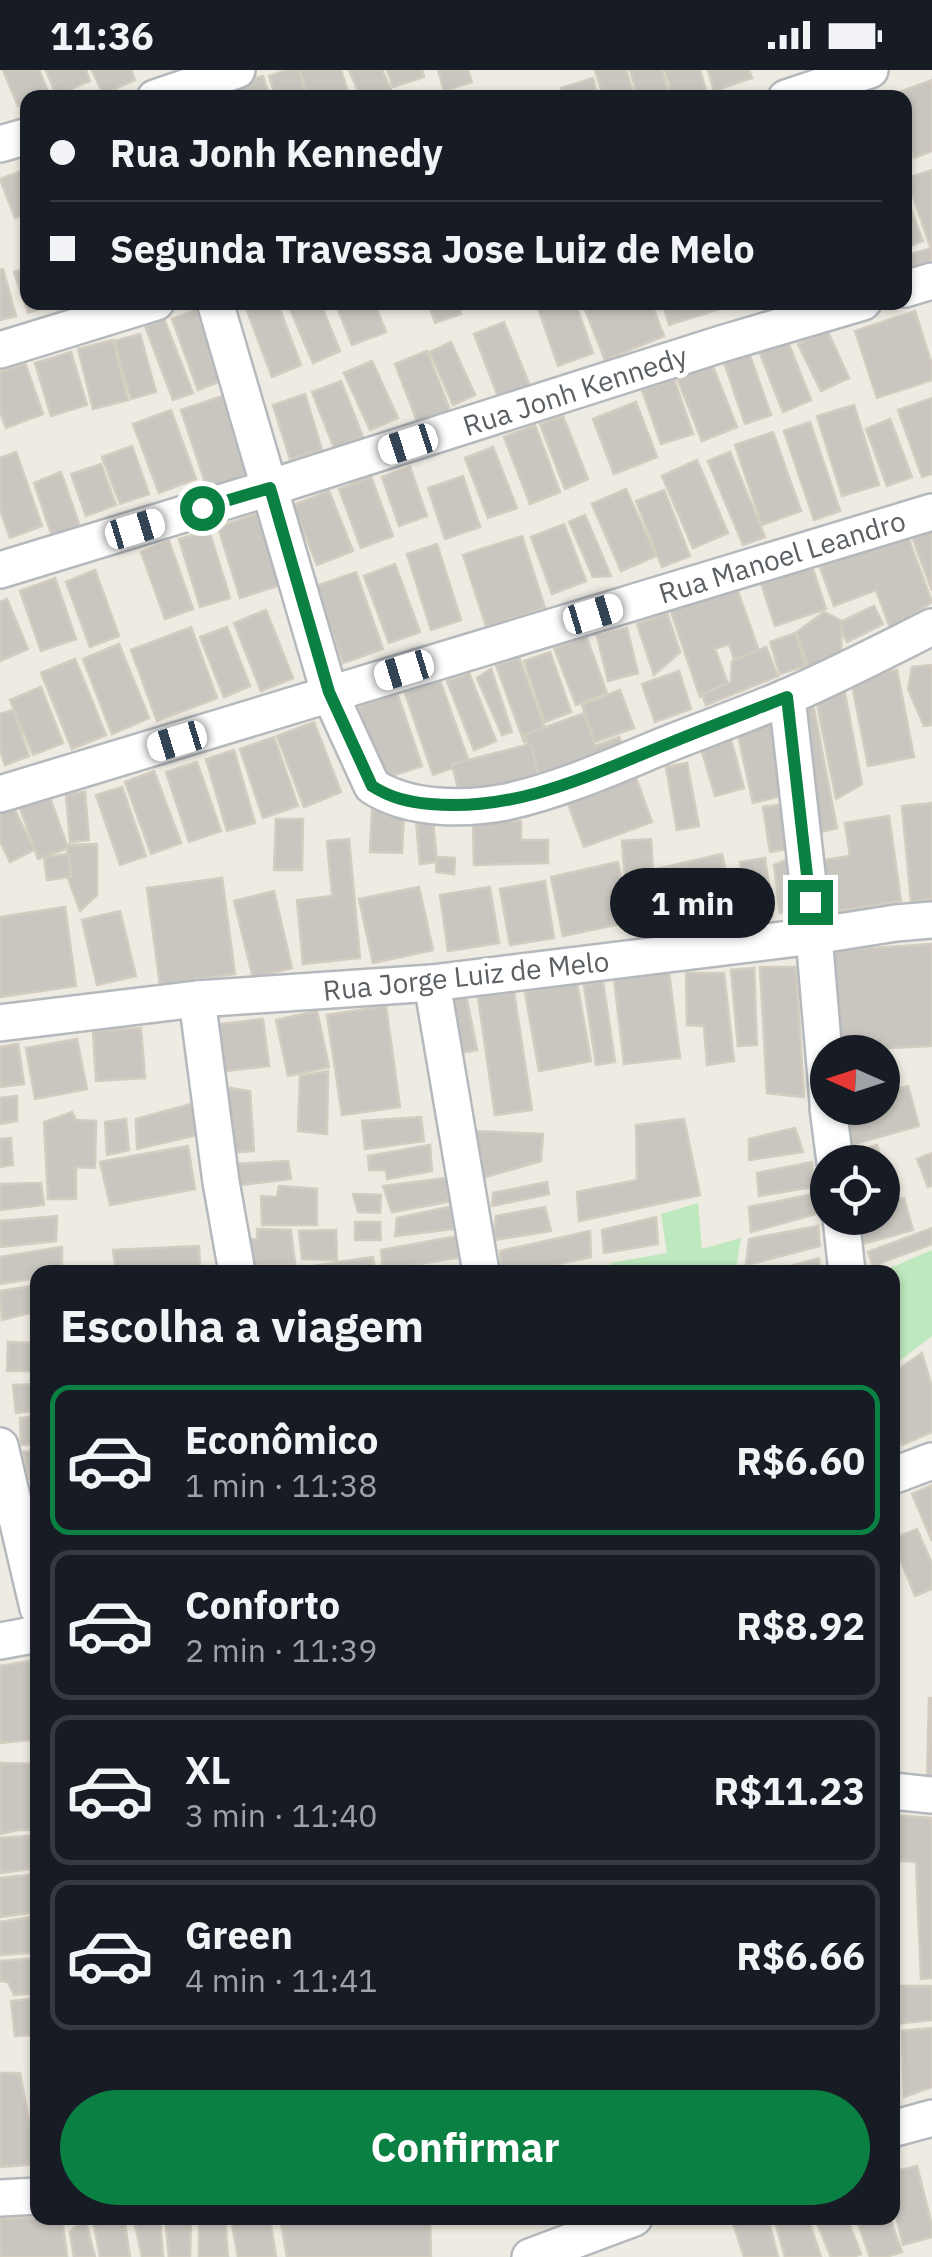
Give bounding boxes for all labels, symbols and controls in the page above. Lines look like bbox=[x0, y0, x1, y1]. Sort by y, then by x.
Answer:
text: 11:36 bbox=[50, 11, 154, 60]
text: Rua Jonh Kennedy bbox=[110, 128, 443, 177]
text: Segunda Travessa Jose Luiz de Melo bbox=[110, 224, 755, 273]
street label: Rua Jonh Kennedy bbox=[458, 337, 692, 444]
car bbox=[375, 420, 441, 468]
route start bbox=[180, 486, 225, 531]
street label: Rua Manoel Leandro bbox=[654, 501, 910, 612]
car bbox=[102, 506, 168, 552]
car bbox=[560, 591, 626, 637]
car bbox=[371, 647, 437, 693]
car bbox=[144, 718, 210, 764]
callout: 1 min bbox=[610, 867, 775, 937]
route end bbox=[788, 880, 833, 925]
text: 1 min bbox=[651, 882, 734, 924]
street label: Rua Jorge Luiz de Melo bbox=[321, 942, 611, 1009]
north arrow bbox=[810, 1035, 900, 1125]
map controls bbox=[810, 1035, 900, 1235]
button: locate bbox=[810, 1145, 900, 1235]
text: Escolha a viagem bbox=[60, 1296, 424, 1354]
icon: car bbox=[65, 1415, 155, 1505]
text: Econômico bbox=[185, 1415, 378, 1464]
text: R$6.60 bbox=[736, 1436, 865, 1485]
text: 1 min · 11:38 bbox=[185, 1464, 378, 1506]
icon: car bbox=[65, 1580, 155, 1670]
text: Conforto bbox=[185, 1580, 340, 1629]
text: R$8.92 bbox=[736, 1601, 865, 1650]
text: 2 min · 11:39 bbox=[185, 1629, 378, 1671]
icon: car bbox=[65, 1745, 155, 1835]
text: XL bbox=[185, 1745, 231, 1794]
text: R$11.23 bbox=[714, 1766, 865, 1815]
text: 3 min · 11:40 bbox=[185, 1794, 378, 1836]
icon: car bbox=[65, 1910, 155, 2000]
text: Green bbox=[185, 1910, 293, 1959]
text: R$6.66 bbox=[736, 1931, 865, 1980]
text: 4 min · 11:41 bbox=[185, 1959, 378, 2001]
button: Confirmar bbox=[60, 2090, 870, 2205]

